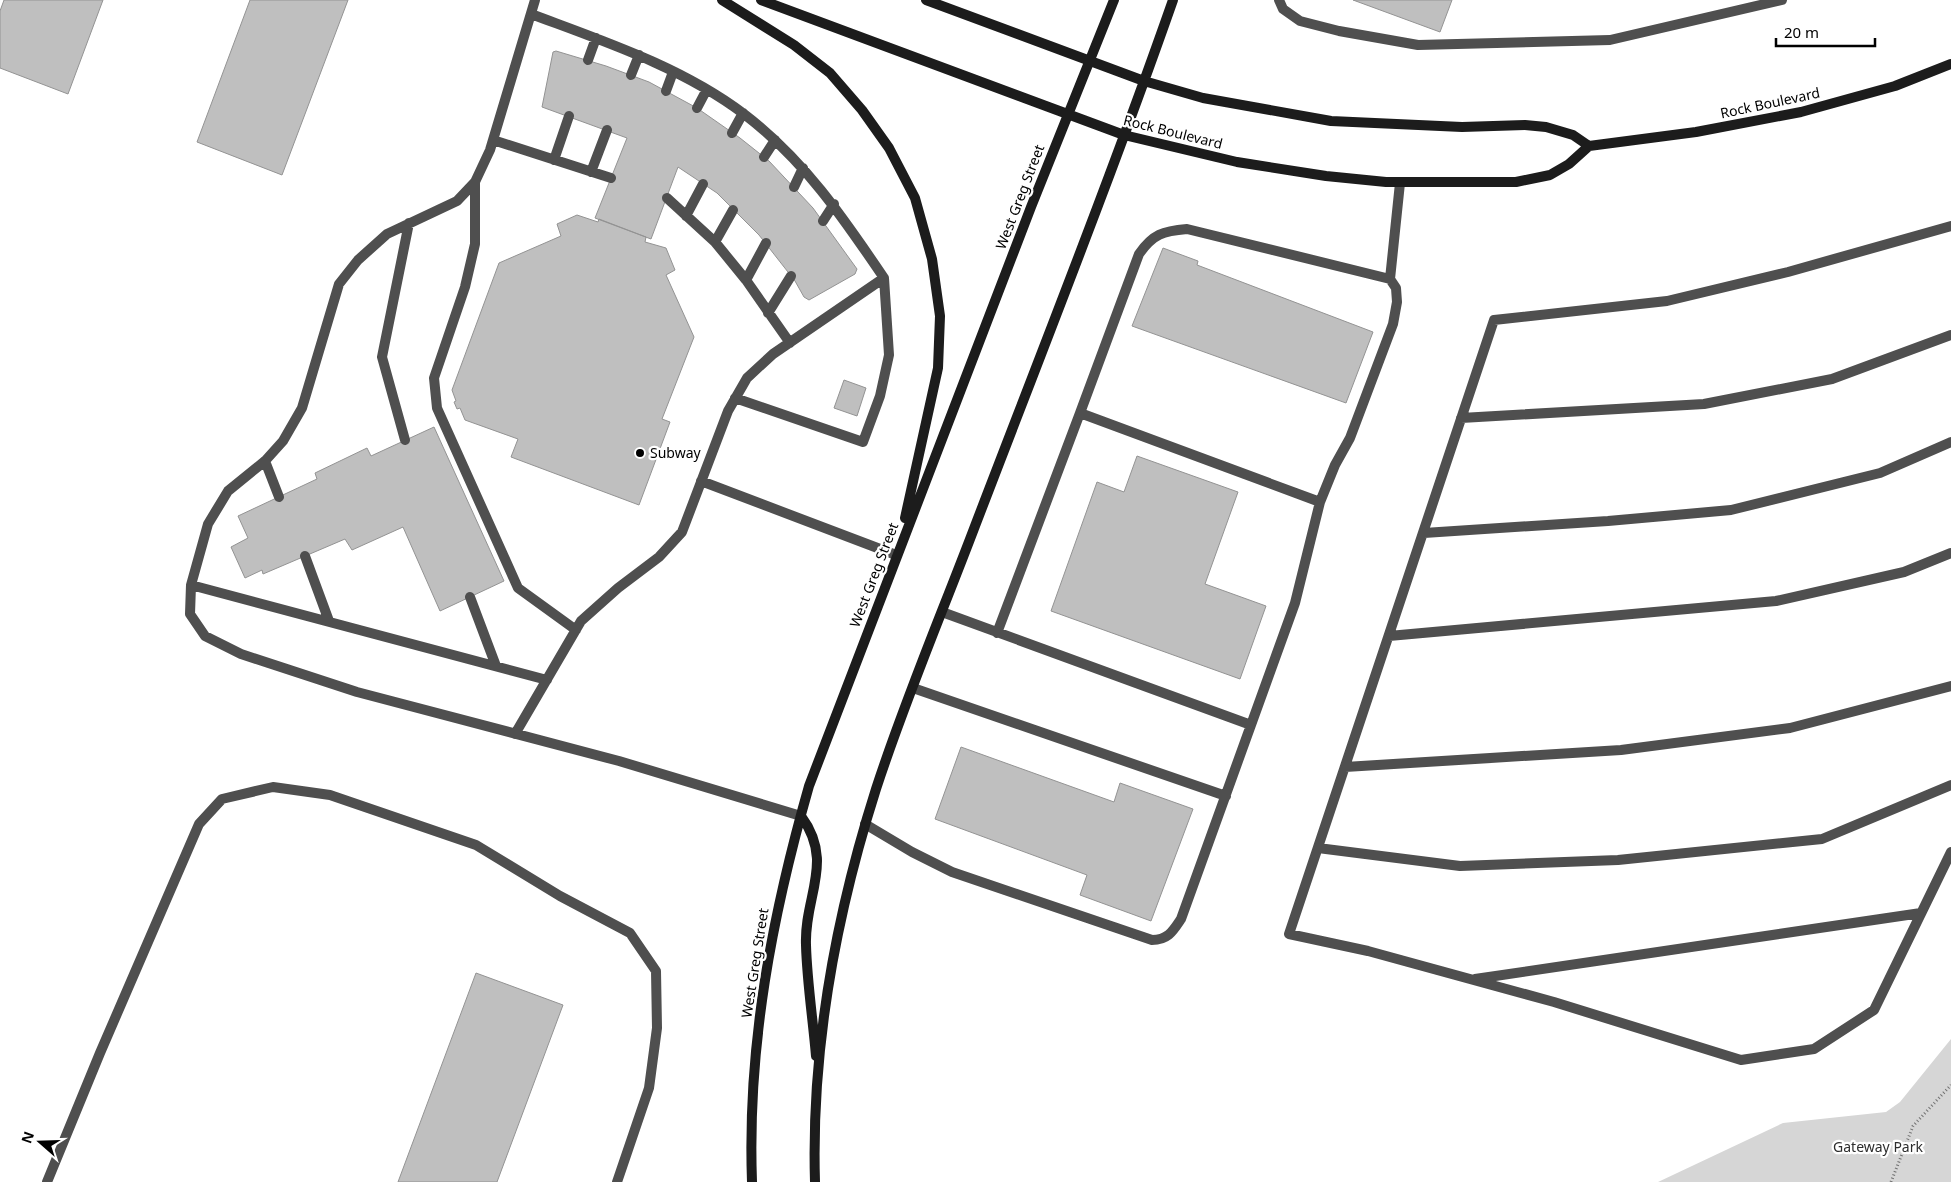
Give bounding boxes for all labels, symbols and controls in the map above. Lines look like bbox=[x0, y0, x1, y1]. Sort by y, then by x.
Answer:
scale bar bbox=[1776, 15, 1875, 47]
text: 20 m bbox=[1784, 22, 1819, 42]
street label: Rock Boulevard bbox=[1718, 83, 1822, 122]
street label: Rock Boulevard bbox=[1122, 110, 1225, 153]
street label: West Greg Street bbox=[991, 142, 1048, 252]
place label: Subway bbox=[650, 443, 702, 462]
marker: Subway bbox=[634, 447, 646, 459]
street label: West Greg Street bbox=[845, 520, 902, 630]
street label: West Greg Street bbox=[736, 907, 773, 1019]
north arrow bbox=[15, 1117, 65, 1167]
text: N bbox=[16, 1129, 38, 1146]
park label: Gateway Park bbox=[1833, 1137, 1923, 1156]

